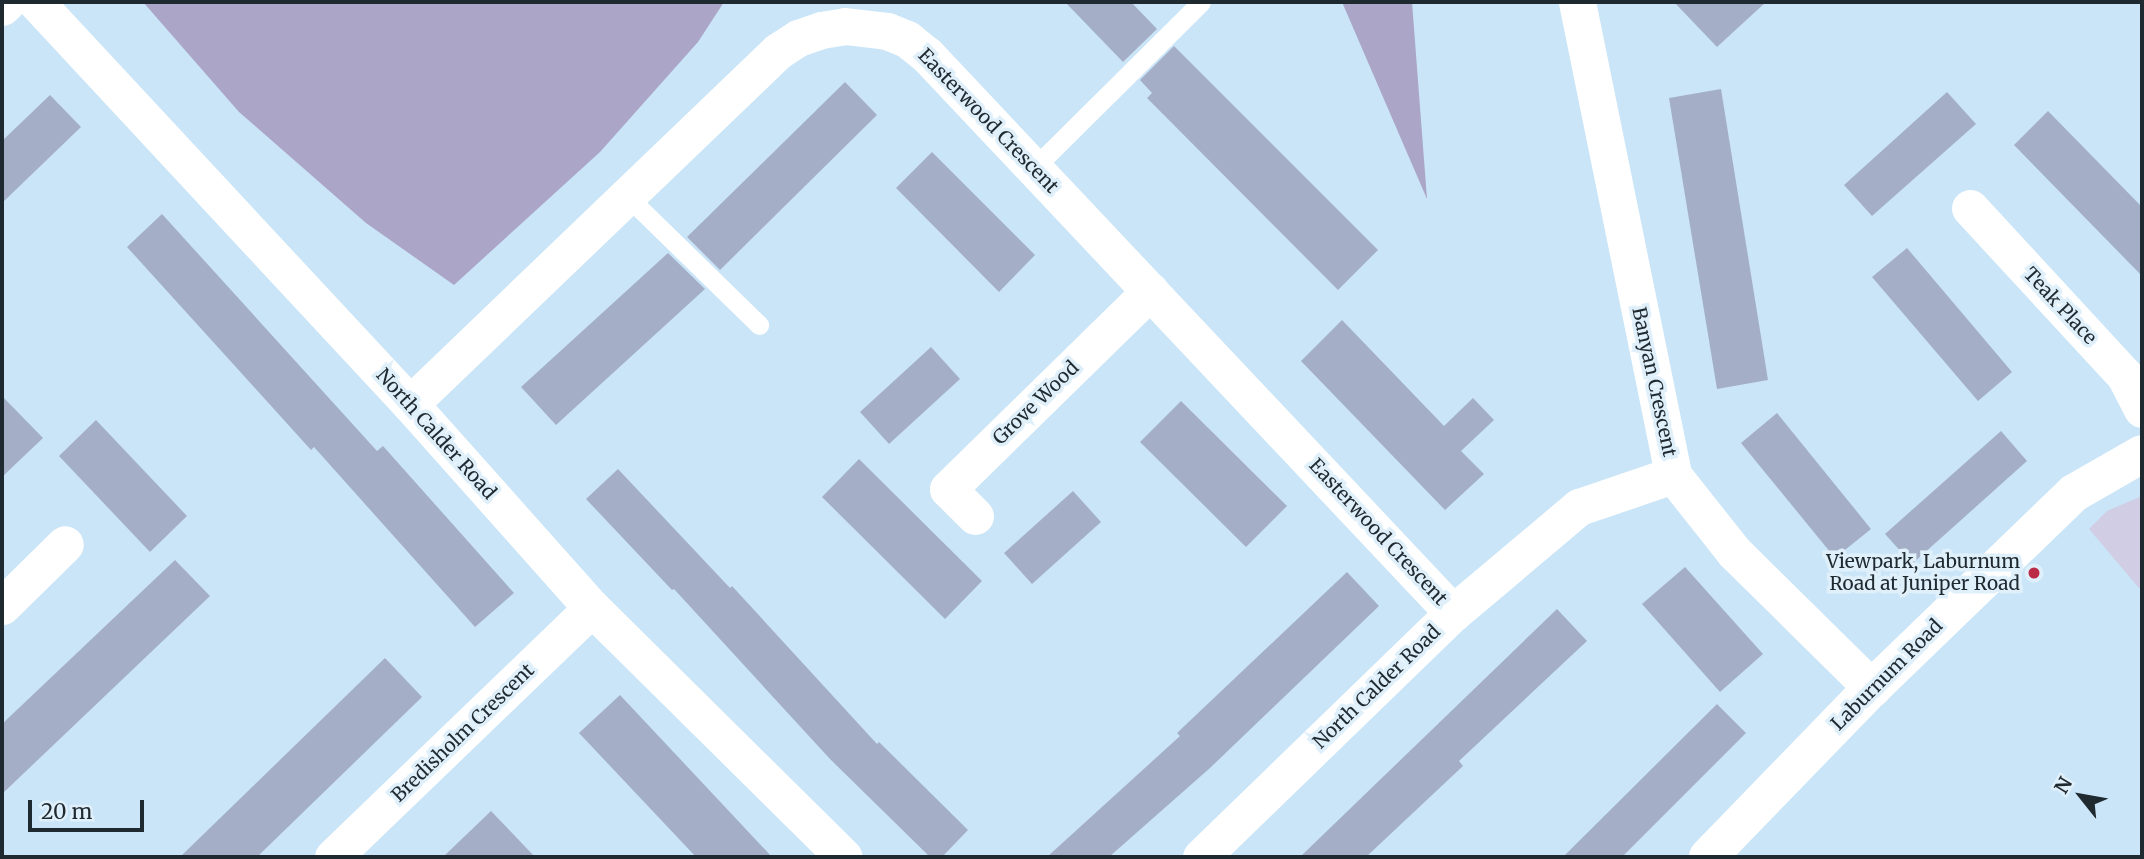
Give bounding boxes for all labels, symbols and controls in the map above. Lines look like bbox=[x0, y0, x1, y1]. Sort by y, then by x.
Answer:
street label: Easterwood Crescent bbox=[913, 44, 1063, 198]
street label: Teak Place bbox=[2019, 263, 2101, 349]
street label: Banyan Crescent bbox=[1627, 305, 1681, 459]
street label: Grove Wood bbox=[988, 357, 1084, 449]
street label: North Calder Road bbox=[371, 364, 501, 504]
street label: Easterwood Crescent bbox=[1304, 454, 1452, 610]
place label: Viewpark, Laburnum Road at Juniper Road bbox=[1826, 551, 2020, 595]
marker: Viewpark, Laburnum Road at Juniper Road bbox=[2026, 565, 2042, 581]
street label: Laburnum Road bbox=[1827, 615, 1947, 735]
street label: North Calder Road bbox=[1309, 621, 1445, 753]
street label: Bredisholm Crescent bbox=[387, 659, 539, 807]
north arrow bbox=[2046, 761, 2116, 831]
text: N bbox=[2049, 773, 2077, 798]
scale bar bbox=[32, 786, 147, 830]
text: 20 m bbox=[41, 798, 92, 825]

